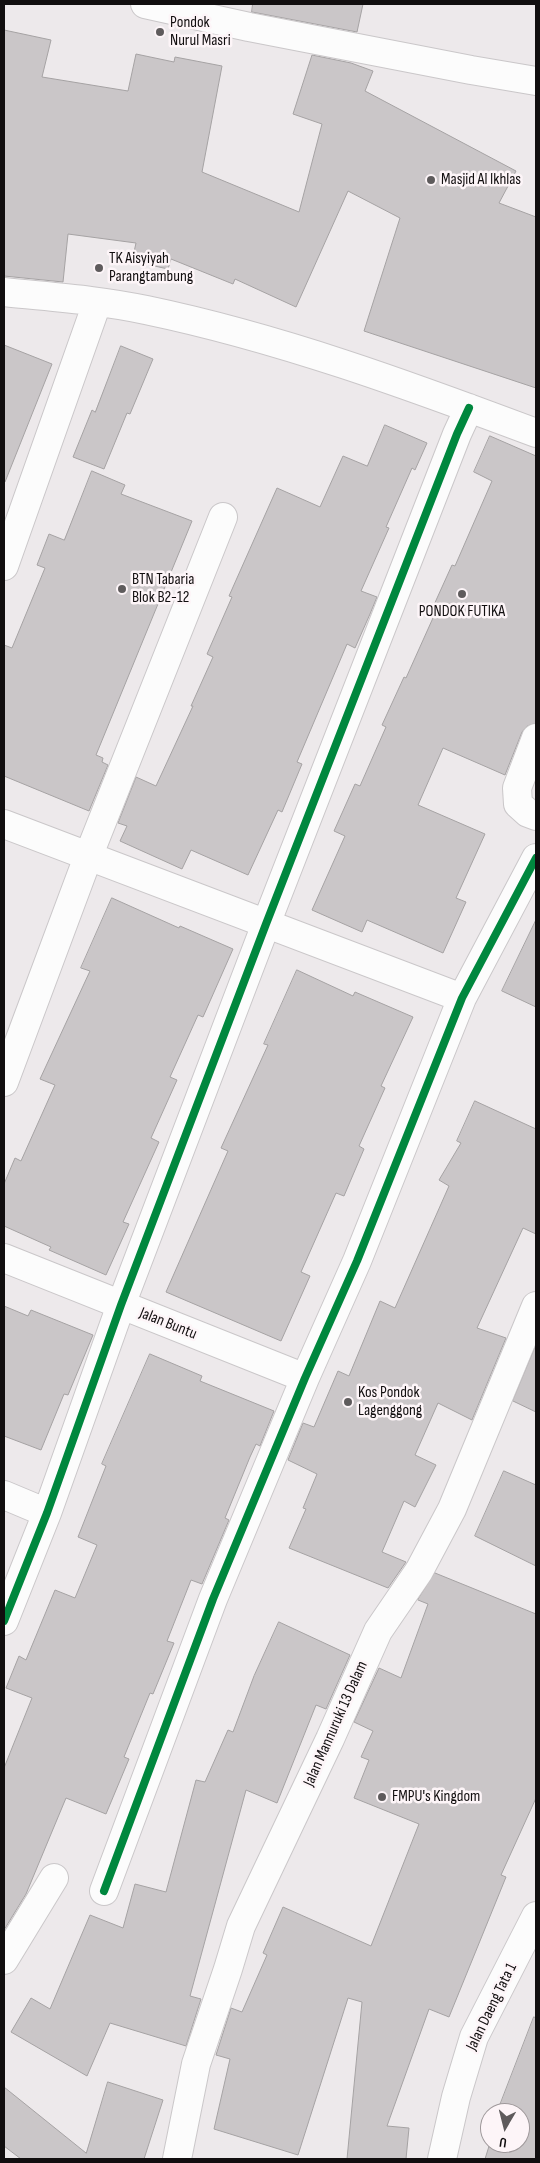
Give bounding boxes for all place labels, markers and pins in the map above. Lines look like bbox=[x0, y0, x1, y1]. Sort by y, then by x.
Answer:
place label: Pondok Nurul Masri bbox=[170, 13, 231, 51]
marker: Pondok Nurul Masri bbox=[154, 26, 166, 38]
place label: Masjid Al Ikhlas bbox=[441, 170, 521, 190]
marker: Masjid Al Ikhlas bbox=[425, 174, 437, 186]
place label: TK Aisyiyah Parangtambung bbox=[109, 249, 193, 287]
marker: TK Aisyiyah Parangtambung bbox=[93, 262, 105, 274]
place label: BTN Tabaria Blok B2-12 bbox=[132, 570, 194, 608]
marker: BTN Tabaria Blok B2-12 bbox=[116, 583, 128, 595]
marker: PONDOK FUTIKA bbox=[456, 588, 468, 600]
place label: PONDOK FUTIKA bbox=[419, 602, 505, 622]
place label: Kos Pondok Lagenggong bbox=[358, 1383, 422, 1421]
marker: Kos Pondok Lagenggong bbox=[342, 1396, 354, 1408]
place label: FMPU's Kingdom bbox=[392, 1787, 480, 1807]
marker: FMPU's Kingdom bbox=[376, 1791, 388, 1803]

